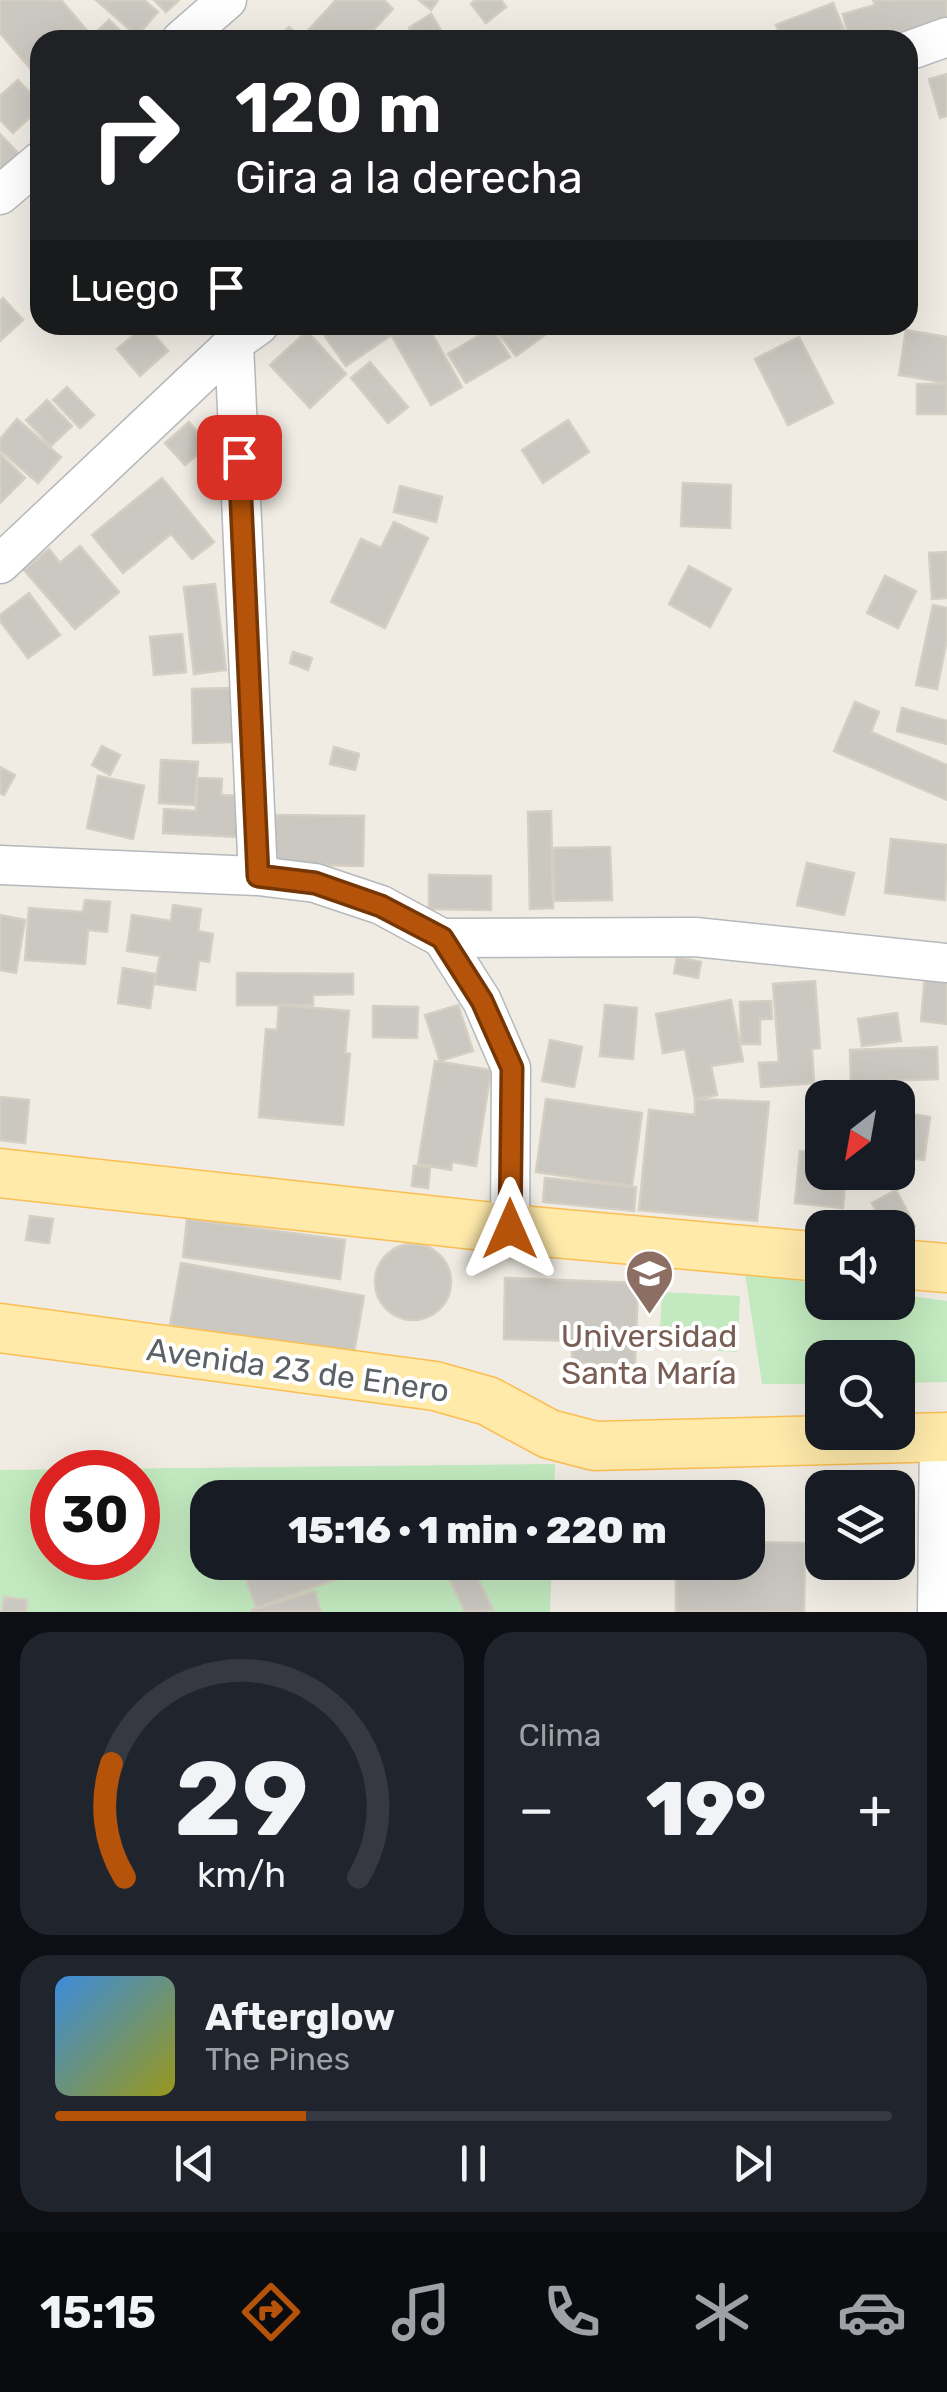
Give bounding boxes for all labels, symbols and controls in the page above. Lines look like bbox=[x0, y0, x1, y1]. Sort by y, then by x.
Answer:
text: 120 m bbox=[235, 67, 442, 150]
icon: right bbox=[70, 70, 200, 200]
text: Gira a la derecha bbox=[235, 151, 583, 204]
icon: arrive bbox=[199, 260, 254, 315]
text: Luego bbox=[70, 265, 179, 311]
pin bbox=[197, 415, 282, 500]
icon: arrive bbox=[212, 430, 267, 485]
north arrow bbox=[805, 1080, 915, 1190]
map controls bbox=[805, 1080, 915, 1580]
position arrow bbox=[458, 1177, 562, 1281]
button: sound bbox=[805, 1210, 915, 1320]
school or university icon: Universidad Santa María bbox=[623, 1248, 675, 1316]
place label: Universidad Santa María bbox=[561, 1317, 737, 1392]
street label: Avenida 23 de Enero bbox=[144, 1330, 452, 1410]
button: search bbox=[805, 1340, 915, 1450]
speed limit sign: 30 bbox=[30, 1450, 160, 1580]
button: layers bbox=[805, 1470, 915, 1580]
text: 15:16 · 1 min · 220 m bbox=[288, 1507, 667, 1553]
text: Clima bbox=[519, 1716, 601, 1754]
text: 29 bbox=[175, 1738, 309, 1861]
text: 19° bbox=[646, 1765, 766, 1854]
text: − bbox=[519, 1777, 554, 1842]
text: + bbox=[858, 1777, 892, 1842]
text: km/h bbox=[197, 1854, 286, 1896]
text: Afterglow bbox=[205, 1994, 395, 2040]
text: The Pines bbox=[205, 2040, 350, 2078]
icon: previous bbox=[167, 2136, 222, 2191]
icon: pause bbox=[446, 2136, 501, 2191]
icon: next bbox=[725, 2136, 780, 2191]
icon: directions bbox=[236, 2277, 306, 2347]
icon: music bbox=[386, 2277, 456, 2347]
icon: phone bbox=[537, 2277, 607, 2347]
icon: climate bbox=[687, 2277, 757, 2347]
icon: car bbox=[837, 2277, 907, 2347]
text: 15:15 bbox=[40, 2286, 156, 2339]

